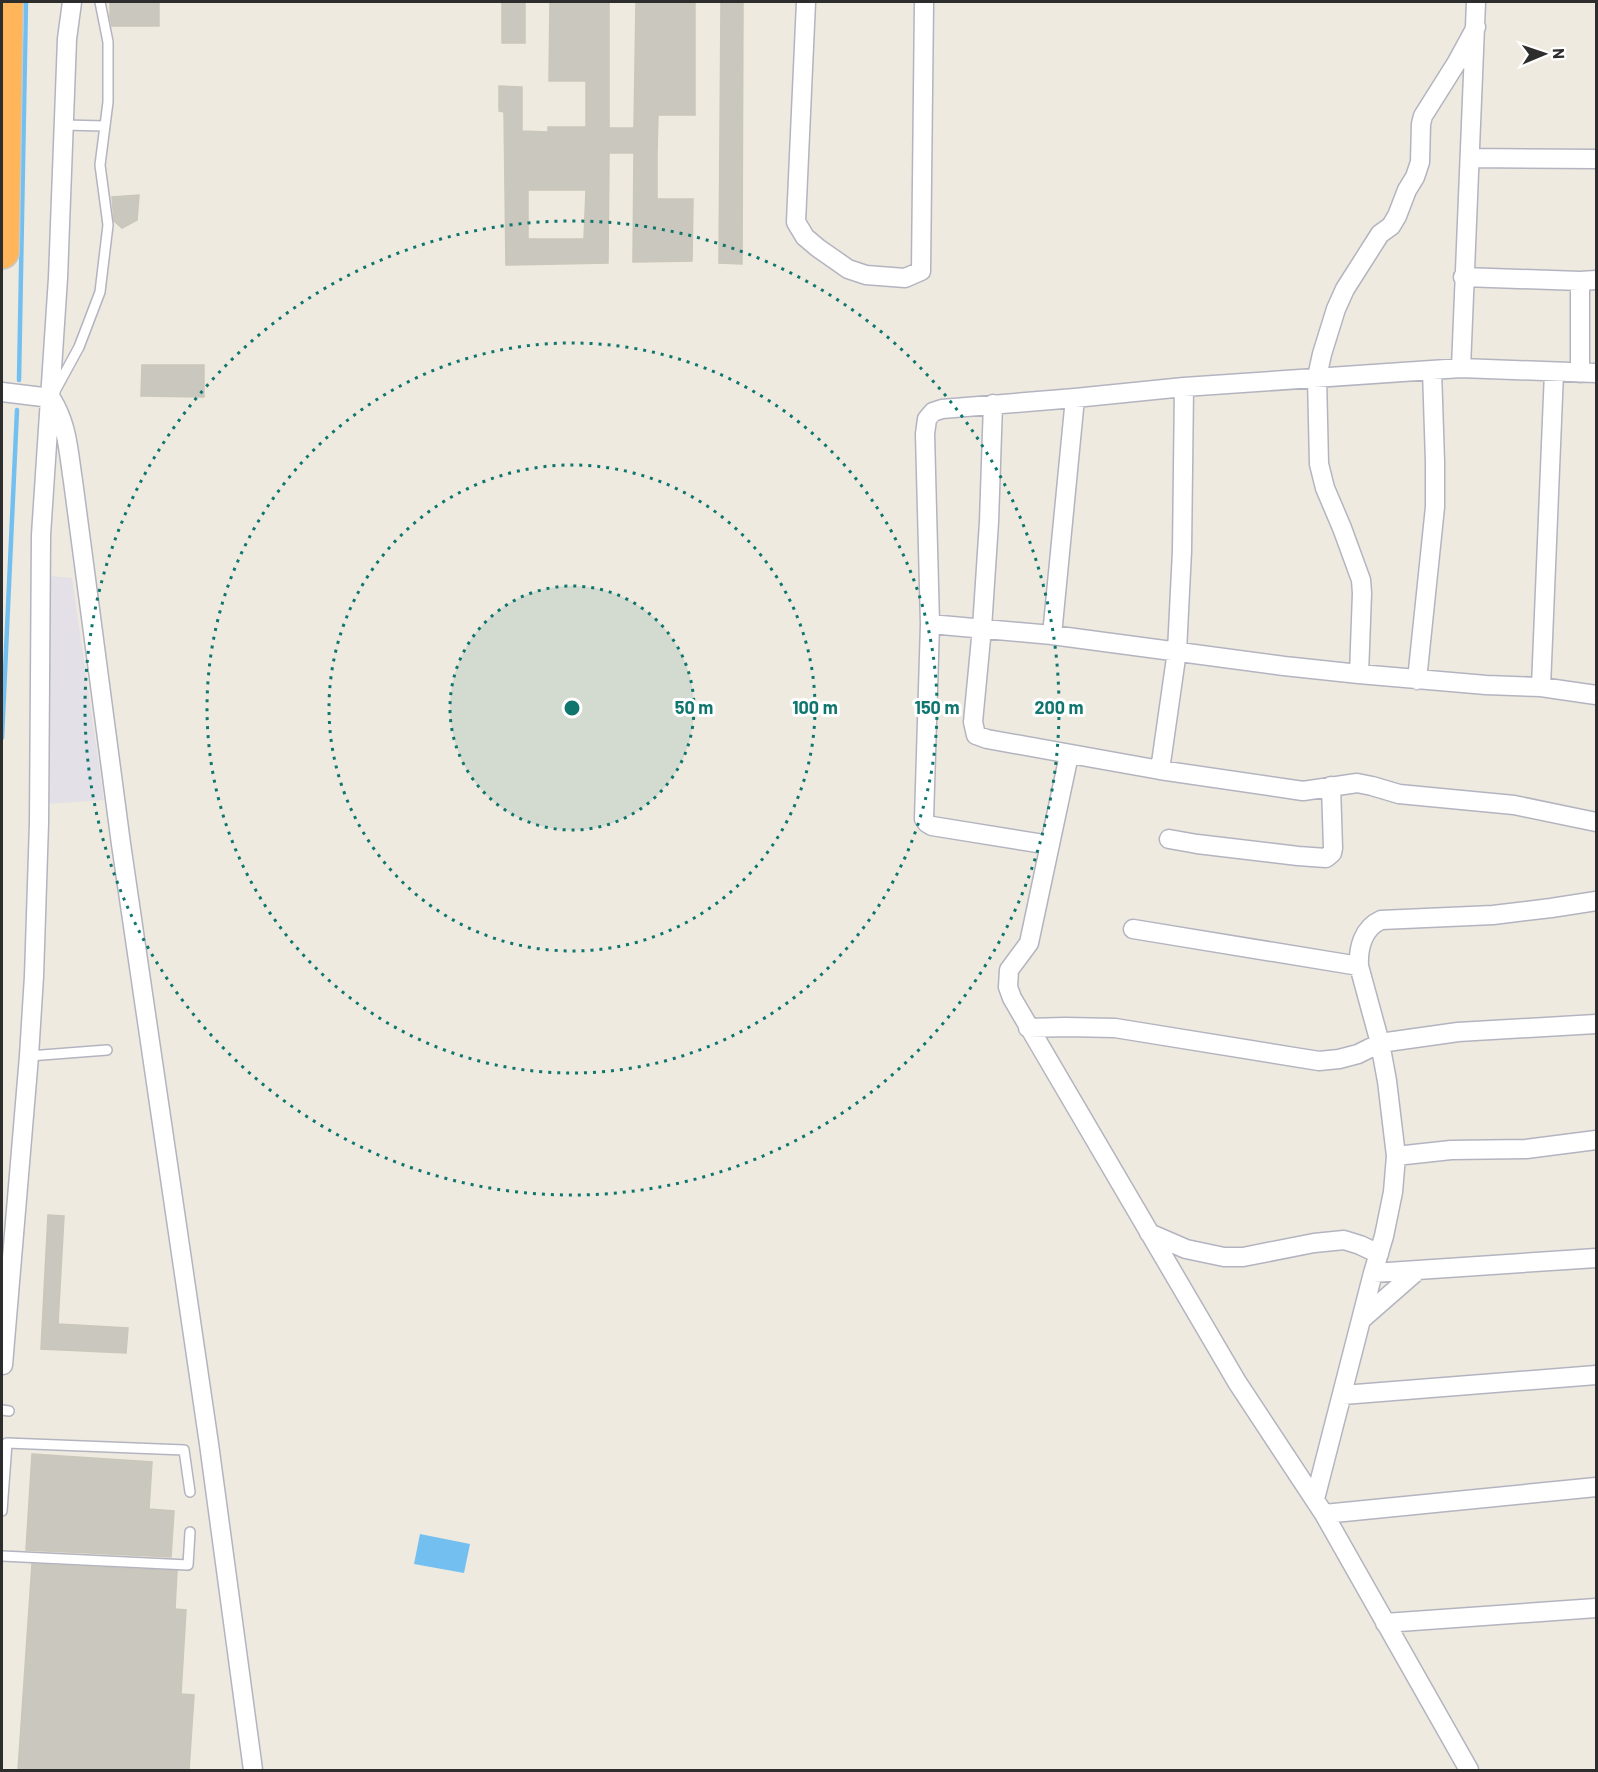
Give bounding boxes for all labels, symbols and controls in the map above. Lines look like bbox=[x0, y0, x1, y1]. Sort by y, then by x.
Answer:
north arrow bbox=[1514, 24, 1574, 84]
text: N bbox=[1550, 48, 1569, 59]
text: 50 m bbox=[675, 696, 713, 718]
text: 100 m bbox=[792, 696, 838, 718]
text: 150 m bbox=[915, 696, 959, 718]
text: 200 m bbox=[1034, 696, 1084, 718]
centre of rings bbox=[562, 698, 582, 718]

